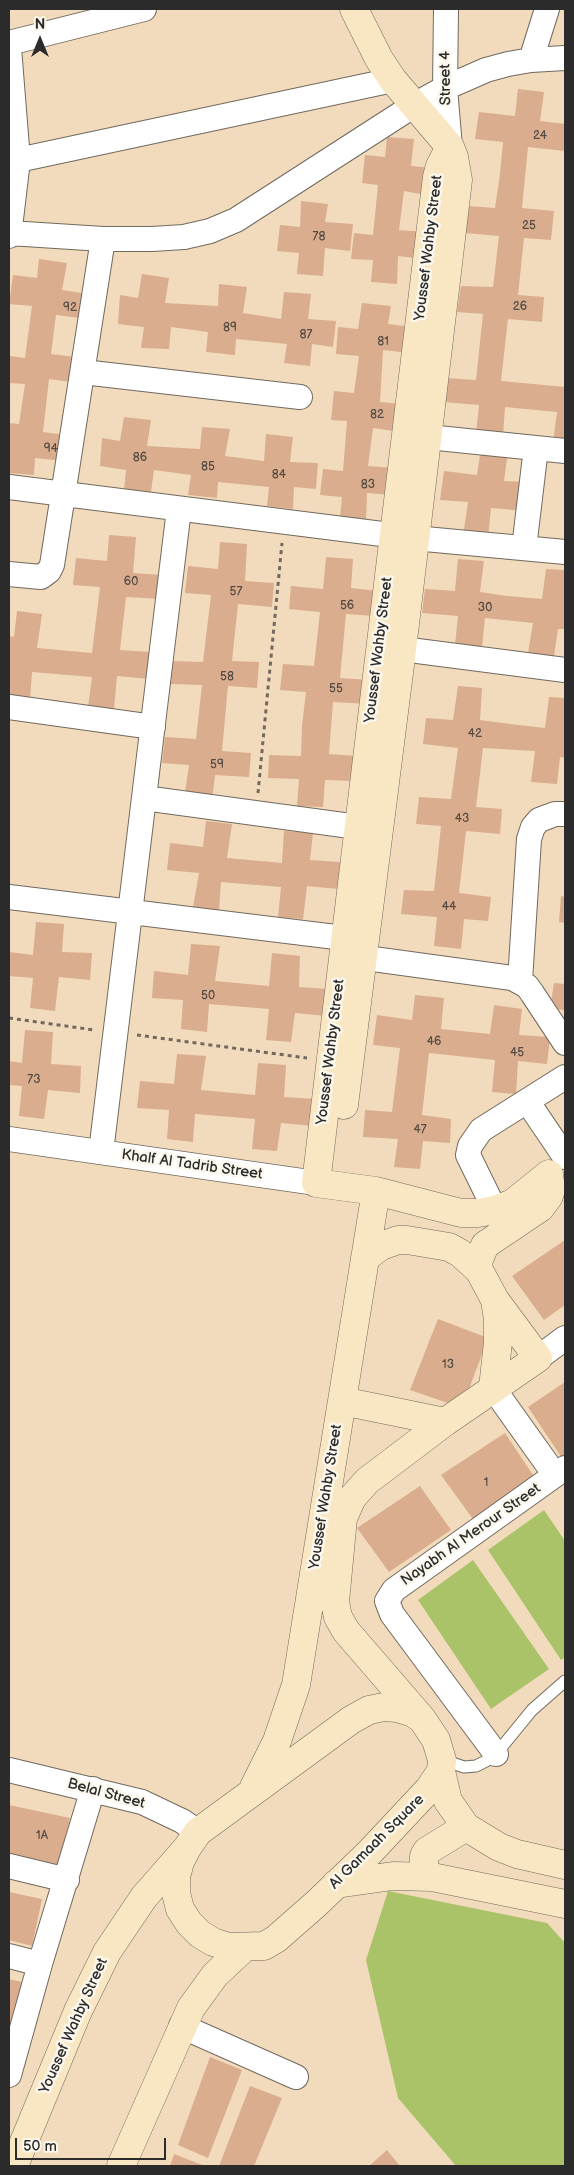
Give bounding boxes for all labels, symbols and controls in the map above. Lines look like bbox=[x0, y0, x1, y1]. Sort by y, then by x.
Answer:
north arrow bbox=[15, 15, 65, 65]
text: N bbox=[35, 16, 45, 33]
street label: Street 4 bbox=[437, 51, 455, 105]
house number: 24 bbox=[533, 129, 547, 143]
street label: Youssef Wahby Street bbox=[411, 174, 447, 322]
house number: 25 bbox=[522, 219, 536, 233]
house number: 78 bbox=[313, 230, 325, 244]
house number: 26 bbox=[513, 300, 527, 314]
house number: 92 bbox=[63, 301, 77, 315]
house number: 89 bbox=[223, 321, 237, 335]
house number: 87 bbox=[300, 328, 312, 342]
house number: 81 bbox=[377, 335, 389, 349]
house number: 82 bbox=[370, 408, 384, 422]
house number: 94 bbox=[44, 442, 58, 456]
house number: 86 bbox=[133, 451, 147, 465]
house number: 85 bbox=[201, 460, 215, 474]
house number: 84 bbox=[272, 468, 286, 482]
house number: 83 bbox=[361, 478, 375, 492]
house number: 60 bbox=[124, 575, 138, 589]
street label: Youssef Wahby Street bbox=[361, 576, 397, 724]
house number: 57 bbox=[230, 585, 242, 599]
house number: 56 bbox=[340, 599, 354, 613]
house number: 30 bbox=[478, 601, 492, 615]
house number: 58 bbox=[220, 670, 234, 684]
house number: 55 bbox=[329, 682, 343, 696]
house number: 42 bbox=[468, 727, 482, 741]
house number: 59 bbox=[210, 758, 224, 772]
house number: 43 bbox=[455, 812, 469, 826]
house number: 44 bbox=[442, 900, 456, 914]
street label: Youssef Wahby Street bbox=[313, 978, 349, 1126]
house number: 50 bbox=[201, 989, 215, 1003]
house number: 46 bbox=[427, 1035, 441, 1049]
house number: 45 bbox=[510, 1046, 524, 1060]
house number: 73 bbox=[27, 1073, 41, 1087]
house number: 47 bbox=[413, 1123, 427, 1137]
street label: Khalf Al Tadrib Street bbox=[120, 1146, 264, 1184]
house number: 13 bbox=[442, 1358, 454, 1372]
street label: Youssef Wahby Street bbox=[306, 1423, 346, 1571]
house number: 1 bbox=[484, 1476, 488, 1490]
street label: Nayabh Al Merour Street bbox=[398, 1480, 544, 1590]
street label: Belal Street bbox=[65, 1775, 147, 1813]
street label: Al Gamaah Square bbox=[326, 1791, 428, 1893]
house number: 1A bbox=[36, 1829, 48, 1843]
street label: Youssef Wahby Street bbox=[36, 1955, 112, 2097]
scale bar bbox=[18, 2128, 169, 2160]
text: 50 m bbox=[23, 2137, 57, 2156]

